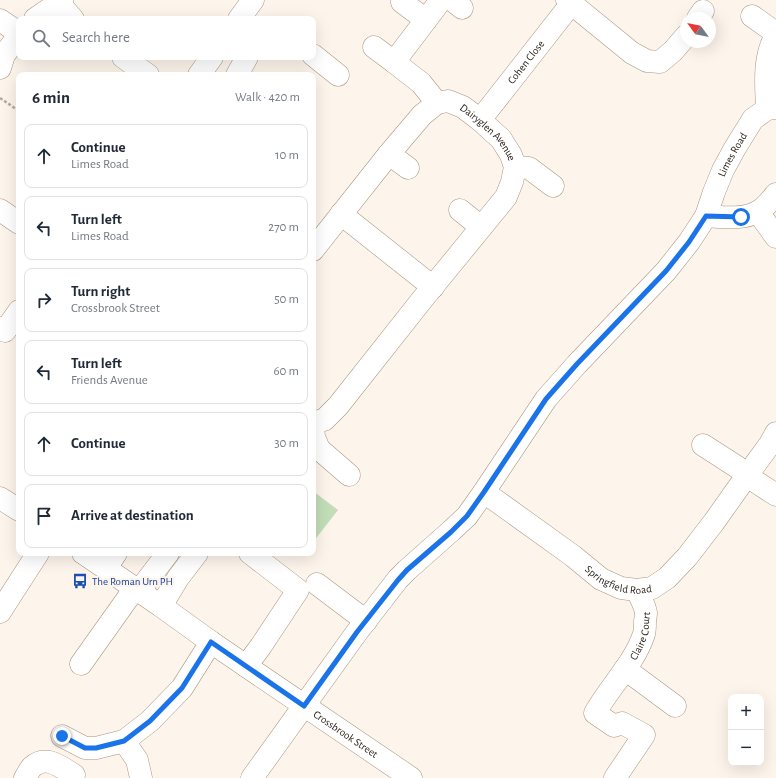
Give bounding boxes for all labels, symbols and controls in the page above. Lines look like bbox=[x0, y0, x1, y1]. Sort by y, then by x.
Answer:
north arrow bbox=[680, 12, 716, 48]
search box bbox=[16, 16, 316, 60]
icon: search bbox=[30, 27, 52, 49]
text: Search here bbox=[62, 30, 130, 45]
street label: Cohen Close bbox=[505, 38, 546, 86]
text: 6 min bbox=[32, 89, 70, 106]
text: Walk · 420 m bbox=[235, 91, 300, 104]
street label: Dairyglen Avenue bbox=[458, 101, 518, 162]
street label: Limes Road bbox=[715, 130, 749, 178]
text: Continue bbox=[71, 140, 126, 155]
icon: ahead bbox=[33, 145, 55, 167]
text: 10 m bbox=[275, 149, 299, 162]
text: Limes Road bbox=[71, 158, 129, 171]
route start bbox=[732, 208, 750, 226]
text: Turn left bbox=[71, 212, 122, 227]
icon: left bbox=[33, 217, 55, 239]
text: 270 m bbox=[268, 221, 299, 234]
text: Limes Road bbox=[71, 230, 129, 243]
text: Turn right bbox=[71, 284, 130, 299]
icon: right bbox=[33, 289, 55, 311]
text: 50 m bbox=[274, 293, 299, 306]
text: Crossbrook Street bbox=[71, 302, 160, 315]
text: Turn left bbox=[71, 356, 122, 371]
icon: left bbox=[33, 361, 55, 383]
text: 60 m bbox=[273, 365, 299, 378]
text: Friends Avenue bbox=[71, 374, 148, 387]
icon: ahead bbox=[33, 433, 55, 455]
text: Continue bbox=[71, 436, 126, 451]
text: 30 m bbox=[274, 437, 299, 450]
icon: arrive bbox=[33, 505, 55, 527]
text: Arrive at destination bbox=[71, 508, 194, 523]
street label: Springfield Road bbox=[583, 563, 653, 596]
bus stop icon: The Roman Urn PH bbox=[71, 572, 89, 590]
place label: The Roman Urn PH bbox=[92, 576, 173, 587]
street label: Claire Court bbox=[627, 611, 652, 662]
map controls bbox=[728, 694, 764, 766]
button: + bbox=[728, 694, 764, 730]
street label: Crossbrook Street bbox=[312, 708, 380, 760]
route end bbox=[53, 727, 71, 745]
button: − bbox=[728, 730, 764, 766]

